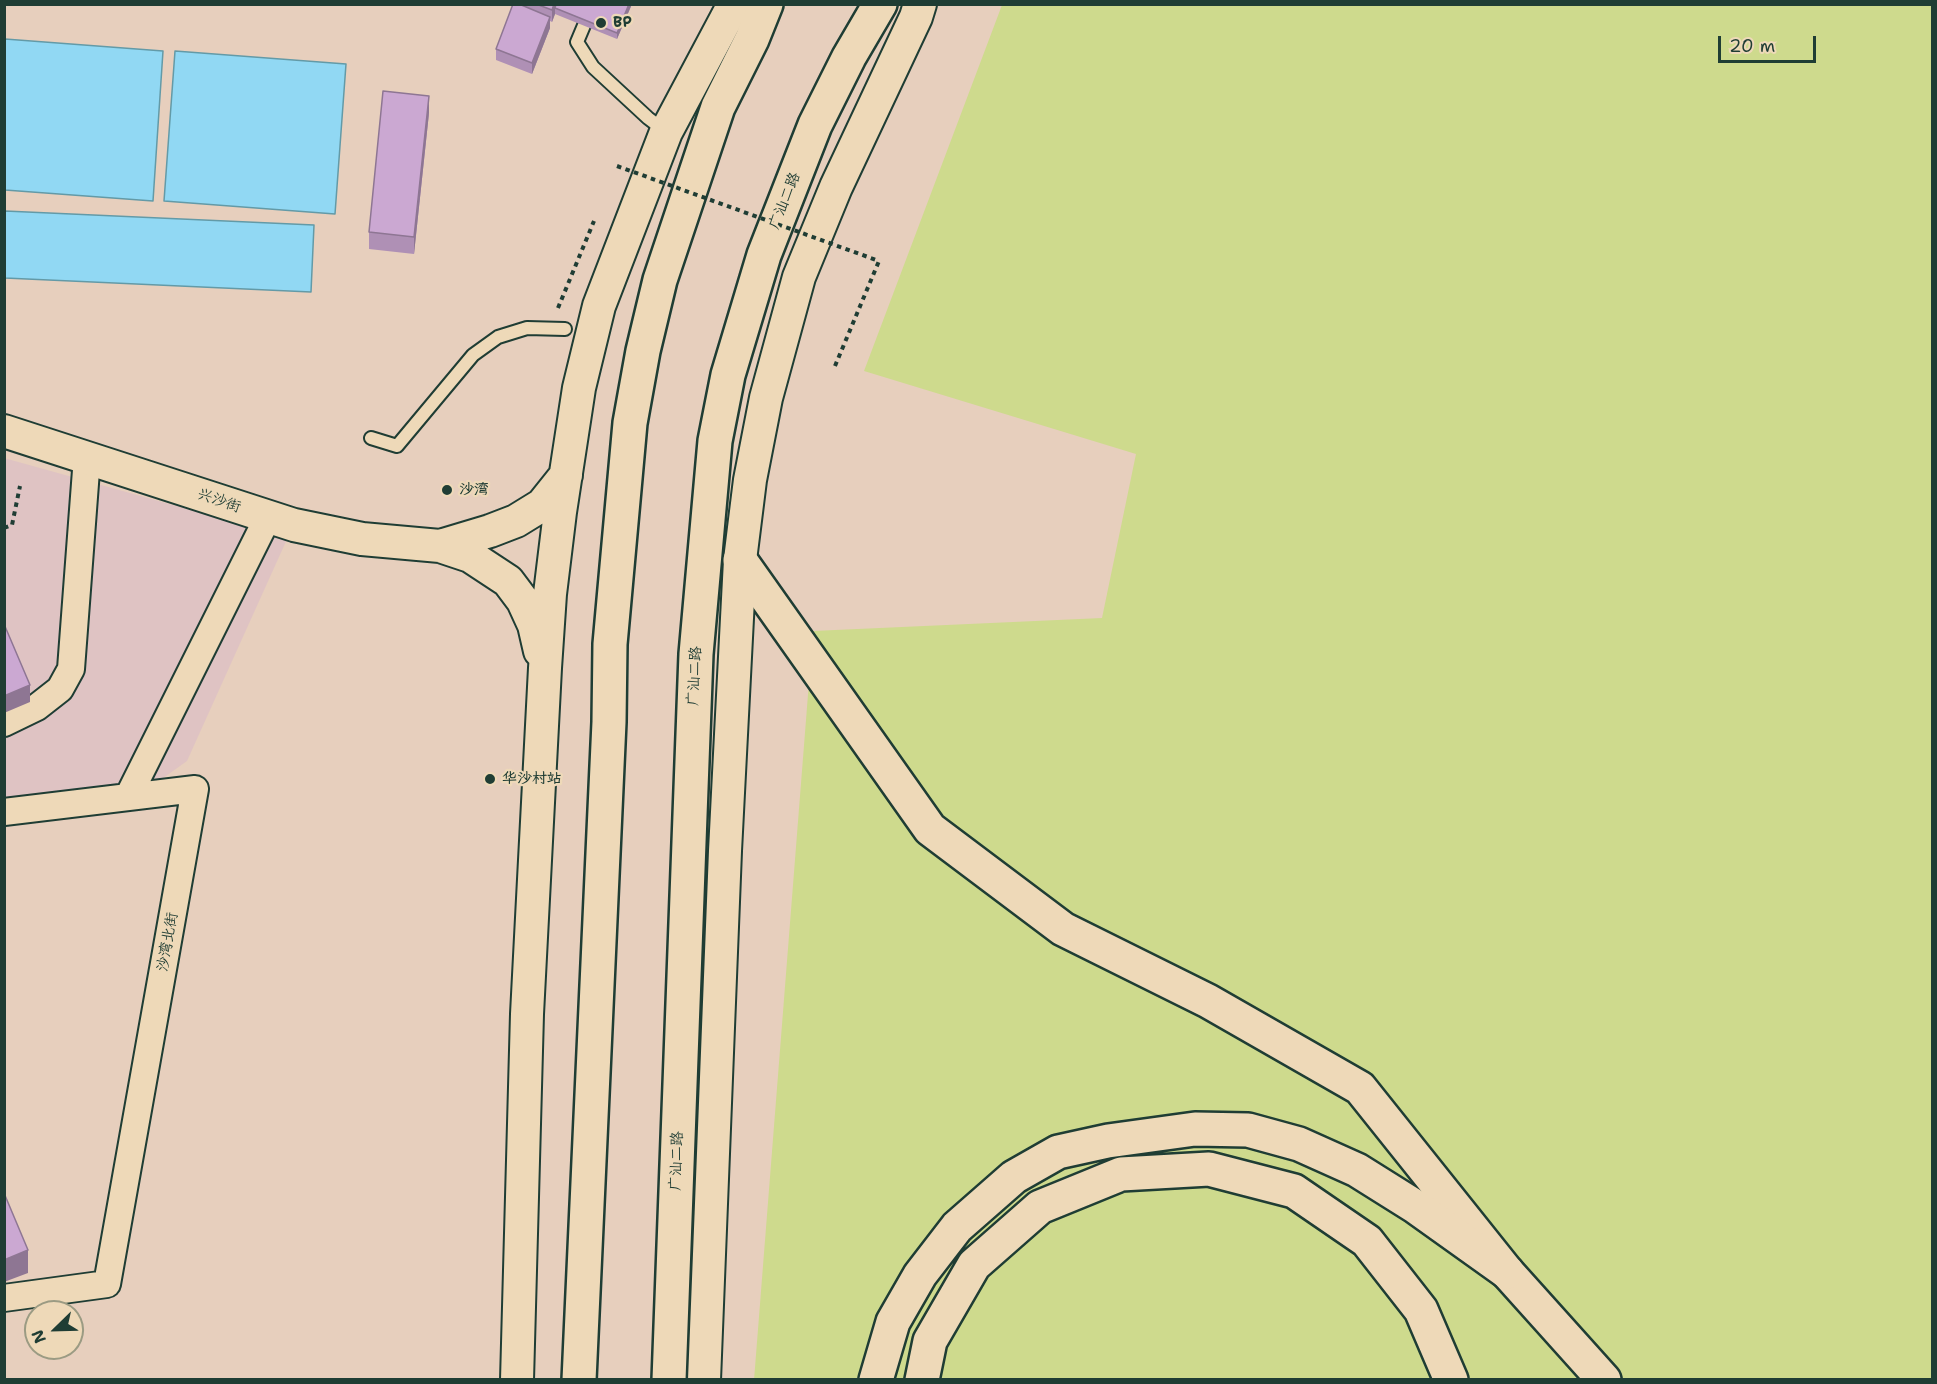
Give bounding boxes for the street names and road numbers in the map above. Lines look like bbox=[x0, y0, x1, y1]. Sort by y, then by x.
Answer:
street label: 广汕二路 bbox=[765, 170, 805, 232]
street label: 兴沙街 bbox=[195, 485, 243, 517]
street label: 广汕二路 bbox=[684, 646, 706, 706]
street label: 沙湾北街 bbox=[154, 911, 182, 973]
street label: 广汕二路 bbox=[667, 1131, 687, 1191]

